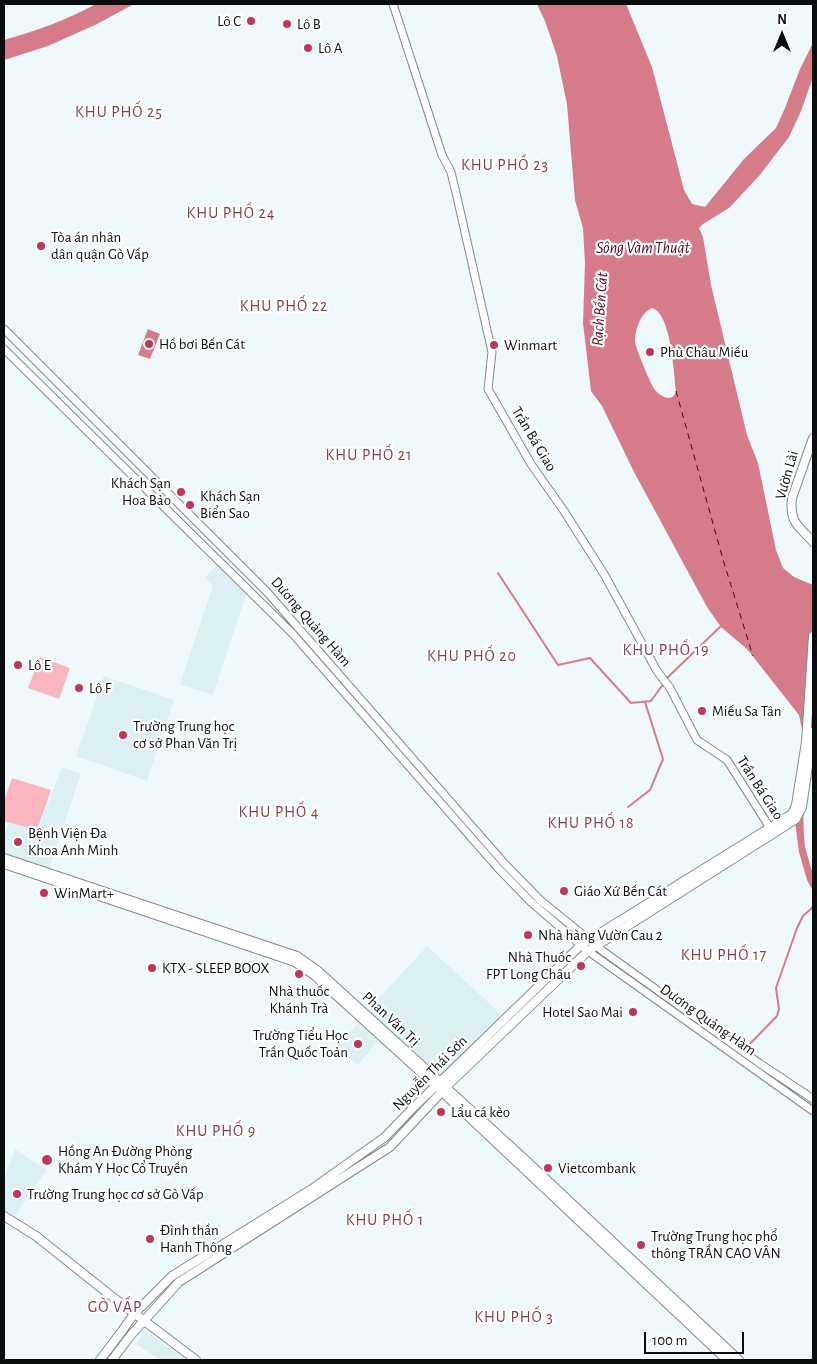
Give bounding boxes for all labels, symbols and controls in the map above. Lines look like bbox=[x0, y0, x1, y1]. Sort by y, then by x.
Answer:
north arrow bbox=[757, 10, 807, 60]
place label: Lô C bbox=[217, 12, 241, 30]
text: N bbox=[777, 13, 787, 27]
marker: Lô C bbox=[245, 15, 257, 27]
place label: Lô B bbox=[297, 15, 321, 33]
marker: Lô B bbox=[281, 18, 293, 30]
place label: Lô A bbox=[318, 39, 343, 57]
marker: Lô A bbox=[302, 42, 314, 54]
district label: KHU PHỐ 25 bbox=[74, 102, 164, 122]
district label: KHU PHỐ 23 bbox=[460, 155, 550, 175]
district label: KHU PHỐ 24 bbox=[185, 203, 277, 223]
place label: Tòa án nhân dân quận Gò Vấp bbox=[51, 228, 149, 263]
water label: Sông Vàm Thuật bbox=[596, 238, 690, 258]
marker: Tòa án nhân dân quận Gò Vấp bbox=[35, 240, 47, 252]
water label: Rạch Bến Cát bbox=[588, 271, 612, 347]
district label: KHU PHỐ 22 bbox=[238, 296, 330, 316]
place label: Hồ bơi Bến Cát bbox=[159, 335, 245, 353]
place label: Winmart bbox=[504, 336, 557, 354]
marker: Hồ bơi Bến Cát bbox=[143, 338, 155, 350]
marker: Winmart bbox=[488, 339, 500, 351]
place label: Phù Châu Miếu bbox=[660, 343, 748, 361]
marker: Phù Châu Miếu bbox=[644, 346, 656, 358]
street label: Trần Bá Giao bbox=[508, 403, 560, 475]
district label: KHU PHỐ 21 bbox=[324, 445, 414, 465]
street label: Vườn Lài bbox=[771, 448, 803, 502]
place label: Khách Sạn Hoa Bảo bbox=[111, 474, 171, 509]
marker: Khách Sạn Hoa Bảo bbox=[175, 486, 187, 498]
place label: Khách Sạn Biển Sao bbox=[200, 487, 260, 522]
marker: Khách Sạn Biển Sao bbox=[184, 499, 196, 511]
street label: Dương Quảng Hàm bbox=[267, 573, 355, 671]
district label: KHU PHỐ 19 bbox=[621, 640, 711, 660]
district label: KHU PHỐ 20 bbox=[426, 646, 518, 666]
place label: Lô E bbox=[28, 656, 51, 674]
marker: Lô E bbox=[12, 659, 24, 671]
place label: Lô F bbox=[89, 679, 111, 697]
marker: Lô F bbox=[73, 682, 85, 694]
place label: Miếu Sa Tân bbox=[712, 702, 782, 720]
marker: Miếu Sa Tân bbox=[696, 705, 708, 717]
place label: Trường Trung học cơ sở Phan Văn Trị bbox=[133, 717, 237, 752]
marker: Trường Trung học cơ sở Phan Văn Trị bbox=[117, 729, 129, 741]
street label: Trần Bá Giao bbox=[733, 753, 787, 823]
district label: KHU PHỐ 4 bbox=[237, 802, 321, 822]
district label: KHU PHỐ 18 bbox=[546, 813, 636, 833]
place label: Bệnh Viện Đa Khoa Anh Minh bbox=[28, 824, 118, 859]
marker: Bệnh Viện Đa Khoa Anh Minh bbox=[12, 836, 24, 848]
place label: Giáo Xứ Bến Cát bbox=[574, 882, 667, 900]
place label: WinMart+ bbox=[54, 884, 114, 902]
marker: Giáo Xứ Bến Cát bbox=[558, 885, 570, 897]
marker: WinMart+ bbox=[38, 887, 50, 899]
place label: Nhà hàng Vườn Cau 2 bbox=[538, 926, 663, 944]
marker: Nhà hàng Vườn Cau 2 bbox=[522, 929, 534, 941]
district label: KHU PHỐ 17 bbox=[680, 945, 768, 965]
place label: Nhà Thuốc FPT Long Châu bbox=[486, 948, 571, 983]
place label: KTX - SLEEP BOOX bbox=[162, 959, 269, 977]
marker: Nhà Thuốc FPT Long Châu bbox=[575, 960, 587, 972]
marker: KTX - SLEEP BOOX bbox=[146, 962, 158, 974]
marker: Nhà thuốc Khánh Trà bbox=[293, 968, 305, 980]
street label: Dương Quảng Hàm bbox=[656, 980, 760, 1060]
place label: Nhà thuốc Khánh Trà bbox=[269, 982, 329, 1017]
street label: Phan Văn Trị bbox=[358, 988, 424, 1050]
place label: Hotel Sao Mai bbox=[542, 1003, 623, 1021]
marker: Hotel Sao Mai bbox=[627, 1006, 639, 1018]
place label: Trường Tiểu Học Trần Quốc Toản bbox=[253, 1026, 348, 1061]
street label: Nguyễn Thái Sơn bbox=[389, 1032, 471, 1114]
marker: Trường Tiểu Học Trần Quốc Toản bbox=[352, 1038, 364, 1050]
place label: Lẩu cá kèo bbox=[451, 1103, 510, 1121]
marker: Lẩu cá kèo bbox=[435, 1106, 447, 1118]
district label: KHU PHỐ 9 bbox=[175, 1121, 257, 1141]
place label: Hồng An Đường Phòng Khám Y Học Cổ Truyền bbox=[58, 1142, 192, 1177]
marker: Hồng An Đường Phòng Khám Y Học Cổ Truyền bbox=[40, 1153, 54, 1167]
place label: Vietcombank bbox=[558, 1159, 636, 1177]
marker: Vietcombank bbox=[542, 1162, 554, 1174]
place label: Trường Trung học cơ sở Gò Vấp bbox=[27, 1185, 204, 1203]
marker: Trường Trung học cơ sở Gò Vấp bbox=[11, 1188, 23, 1200]
district label: KHU PHỐ 1 bbox=[345, 1210, 425, 1230]
place label: Đình thần Hanh Thông bbox=[160, 1221, 232, 1256]
place label: Trường Trung học phổ thông TRẦN CAO VÂN bbox=[651, 1227, 781, 1262]
marker: Đình thần Hanh Thông bbox=[144, 1233, 156, 1245]
marker: Trường Trung học phổ thông TRẦN CAO VÂN bbox=[635, 1239, 647, 1251]
district label: GÒ VẤP bbox=[87, 1297, 143, 1317]
district label: KHU PHỐ 3 bbox=[473, 1307, 555, 1327]
scale bar bbox=[647, 1322, 747, 1354]
text: 100 m bbox=[652, 1333, 687, 1348]

